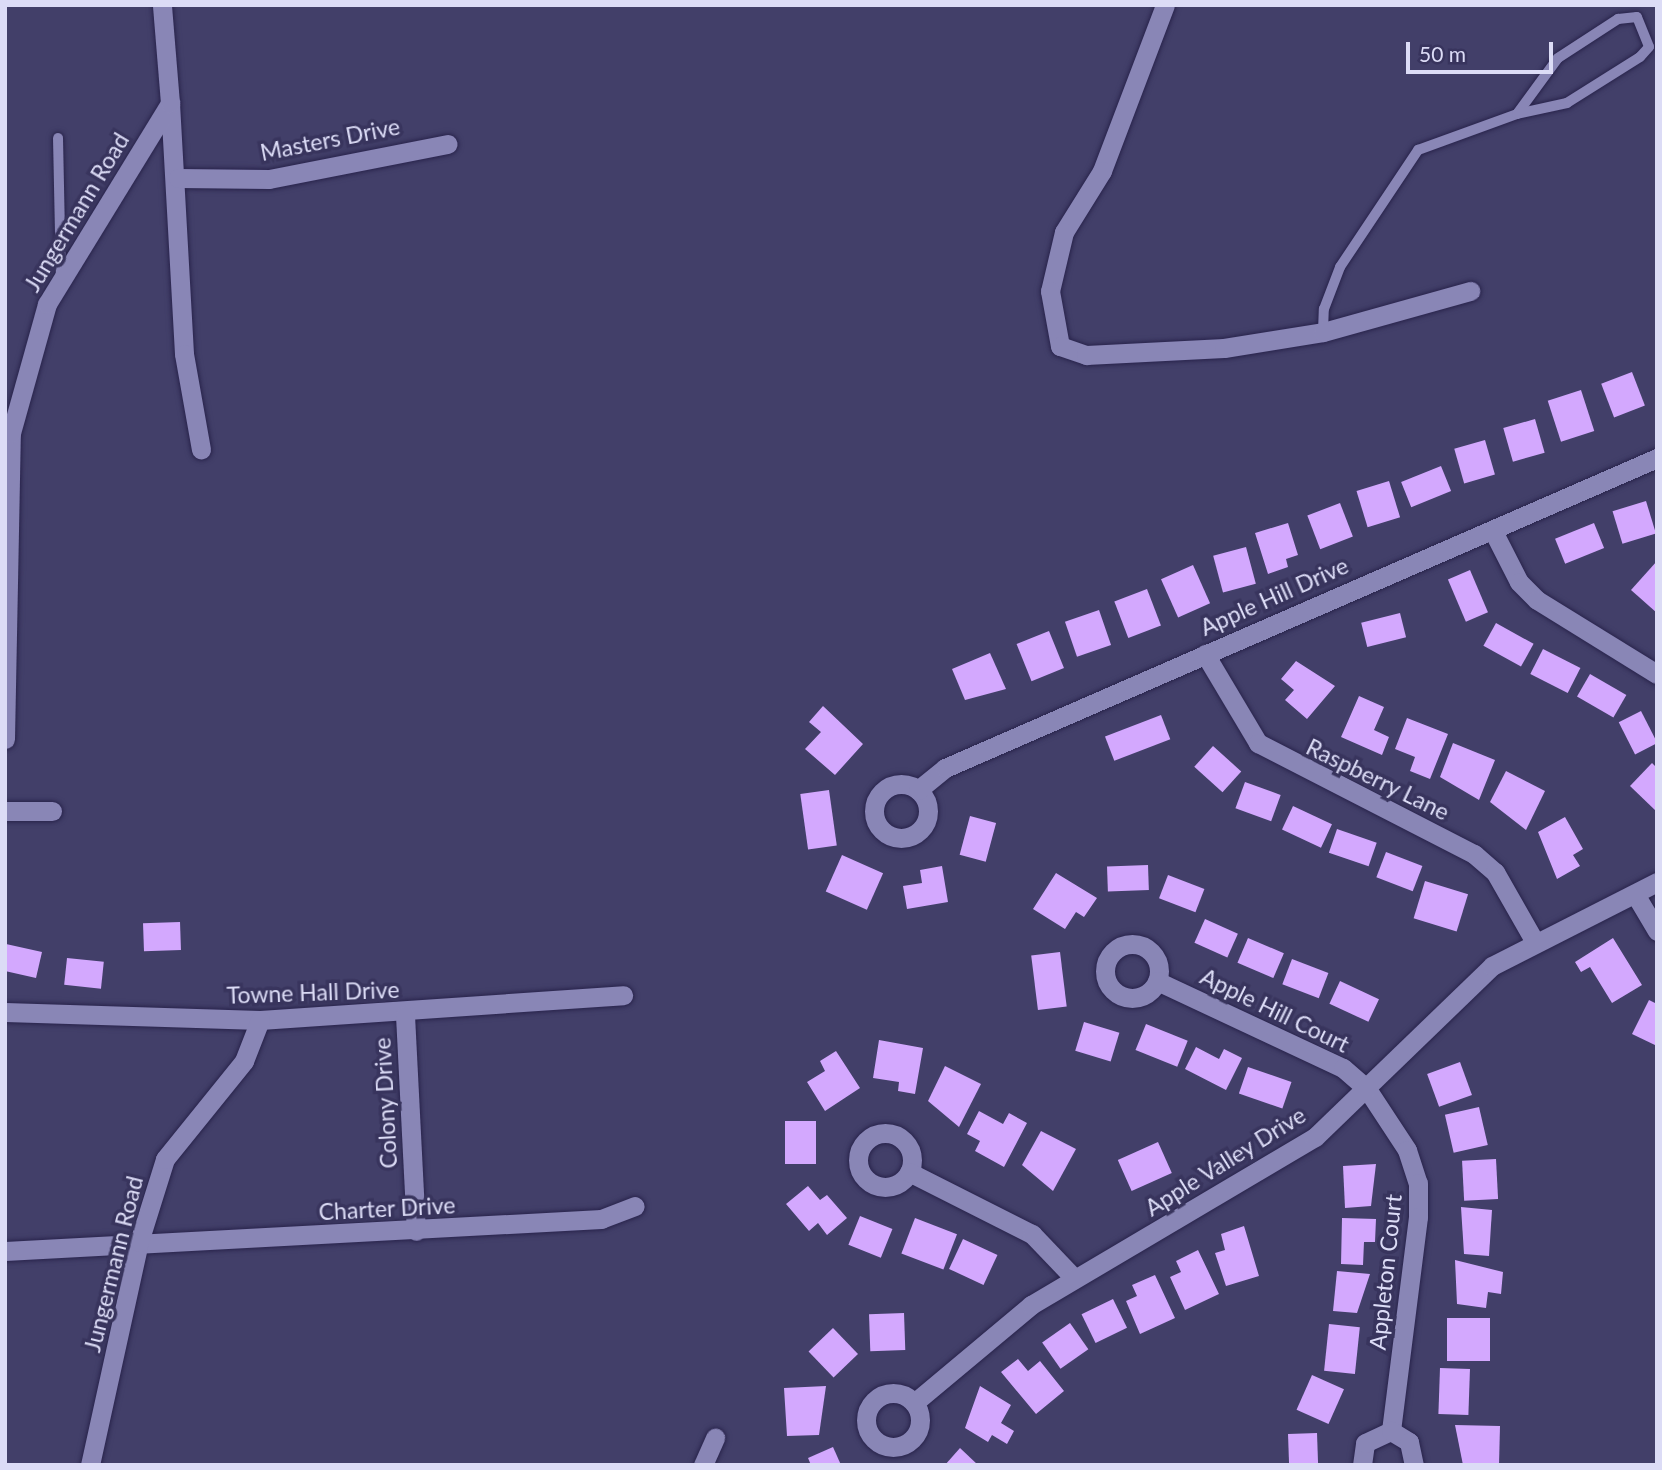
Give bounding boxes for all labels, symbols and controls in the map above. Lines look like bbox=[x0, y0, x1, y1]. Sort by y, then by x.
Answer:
scale bar bbox=[1410, 28, 1557, 72]
text: 50 m bbox=[1419, 41, 1466, 66]
street label: Masters Drive bbox=[258, 112, 402, 166]
street label: Jungermann Road bbox=[18, 128, 134, 296]
street label: Apple Hill Drive bbox=[1196, 551, 1352, 641]
street label: Raspberry Lane bbox=[1302, 732, 1454, 826]
street label: Apple Hill Court bbox=[1196, 962, 1354, 1058]
street label: Towne Hall Drive bbox=[226, 975, 400, 1009]
street label: Colony Drive bbox=[368, 1036, 402, 1170]
street label: Apple Valley Drive bbox=[1139, 1100, 1311, 1222]
street label: Jungermann Road bbox=[78, 1173, 148, 1355]
street label: Charter Drive bbox=[318, 1191, 456, 1225]
street label: Appleton Court bbox=[1363, 1193, 1407, 1351]

